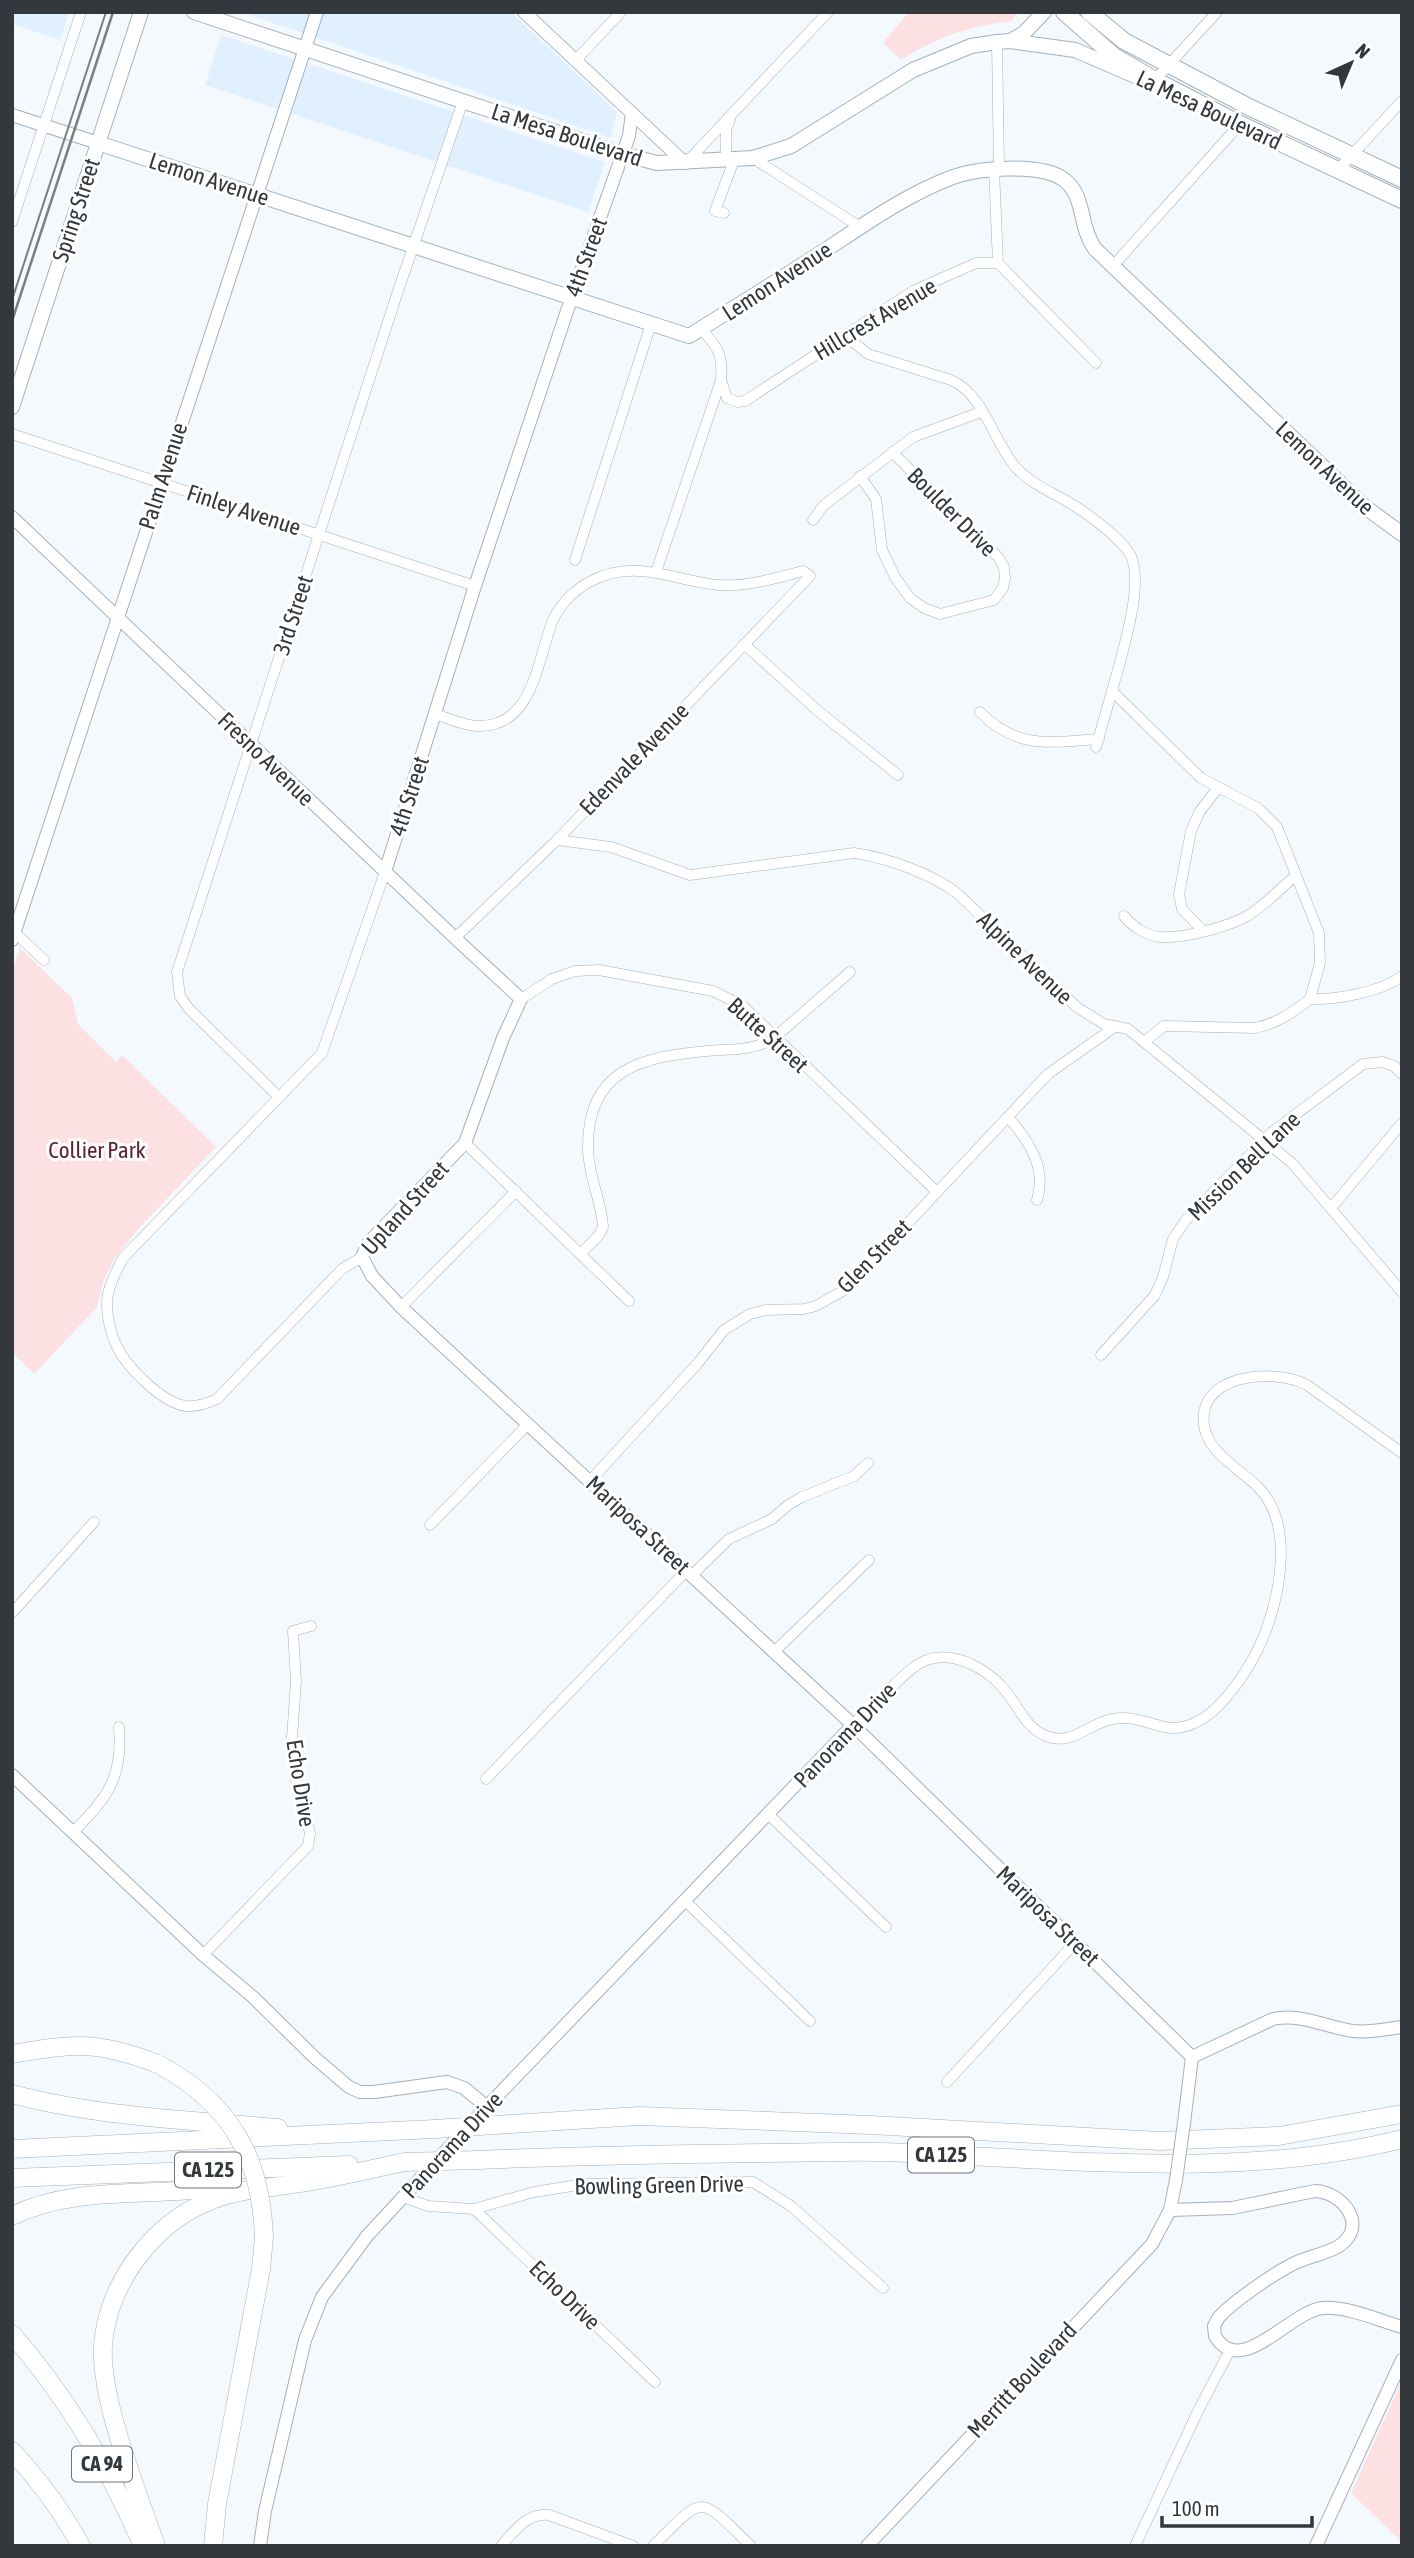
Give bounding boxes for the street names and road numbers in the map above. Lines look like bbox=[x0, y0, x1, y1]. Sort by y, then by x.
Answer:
street label: La Mesa Boulevard bbox=[1132, 65, 1286, 155]
street label: La Mesa Boulevard bbox=[488, 98, 646, 172]
street label: Lemon Avenue bbox=[146, 147, 272, 211]
street label: Spring Street bbox=[47, 155, 105, 265]
street label: 4th Street bbox=[560, 214, 612, 300]
street label: Lemon Avenue bbox=[718, 236, 836, 326]
street label: Hillcrest Avenue bbox=[809, 272, 941, 366]
street label: Lemon Avenue bbox=[1271, 416, 1379, 520]
street label: Palm Avenue bbox=[133, 419, 193, 533]
street label: Boulder Drive bbox=[902, 462, 1002, 562]
street label: Finley Avenue bbox=[184, 479, 304, 541]
street label: 3rd Street bbox=[268, 572, 318, 658]
street label: Edenvale Avenue bbox=[574, 698, 694, 820]
street label: Fresno Avenue bbox=[213, 707, 319, 811]
street label: 4th Street bbox=[384, 753, 434, 839]
street label: Alpine Avenue bbox=[972, 906, 1078, 1010]
street label: Butte Street bbox=[722, 992, 814, 1078]
street label: Mission Bell Lane bbox=[1183, 1106, 1305, 1226]
street label: Upland Street bbox=[356, 1156, 454, 1260]
street label: Glen Street bbox=[832, 1214, 916, 1298]
street label: Mariposa Street bbox=[581, 1470, 695, 1580]
street label: Panorama Drive bbox=[789, 1677, 901, 1793]
street label: Echo Drive bbox=[281, 1737, 321, 1829]
street label: Mariposa Street bbox=[991, 1861, 1105, 1971]
street label: Panorama Drive bbox=[396, 2087, 508, 2203]
road number: CA 125 bbox=[908, 2138, 974, 2172]
road number: CA 125 bbox=[175, 2152, 241, 2188]
street label: Bowling Green Drive bbox=[574, 2171, 744, 2199]
street label: Echo Drive bbox=[524, 2255, 606, 2335]
street label: Merritt Boulevard bbox=[962, 2317, 1082, 2443]
road number: CA 94 bbox=[72, 2446, 132, 2482]

